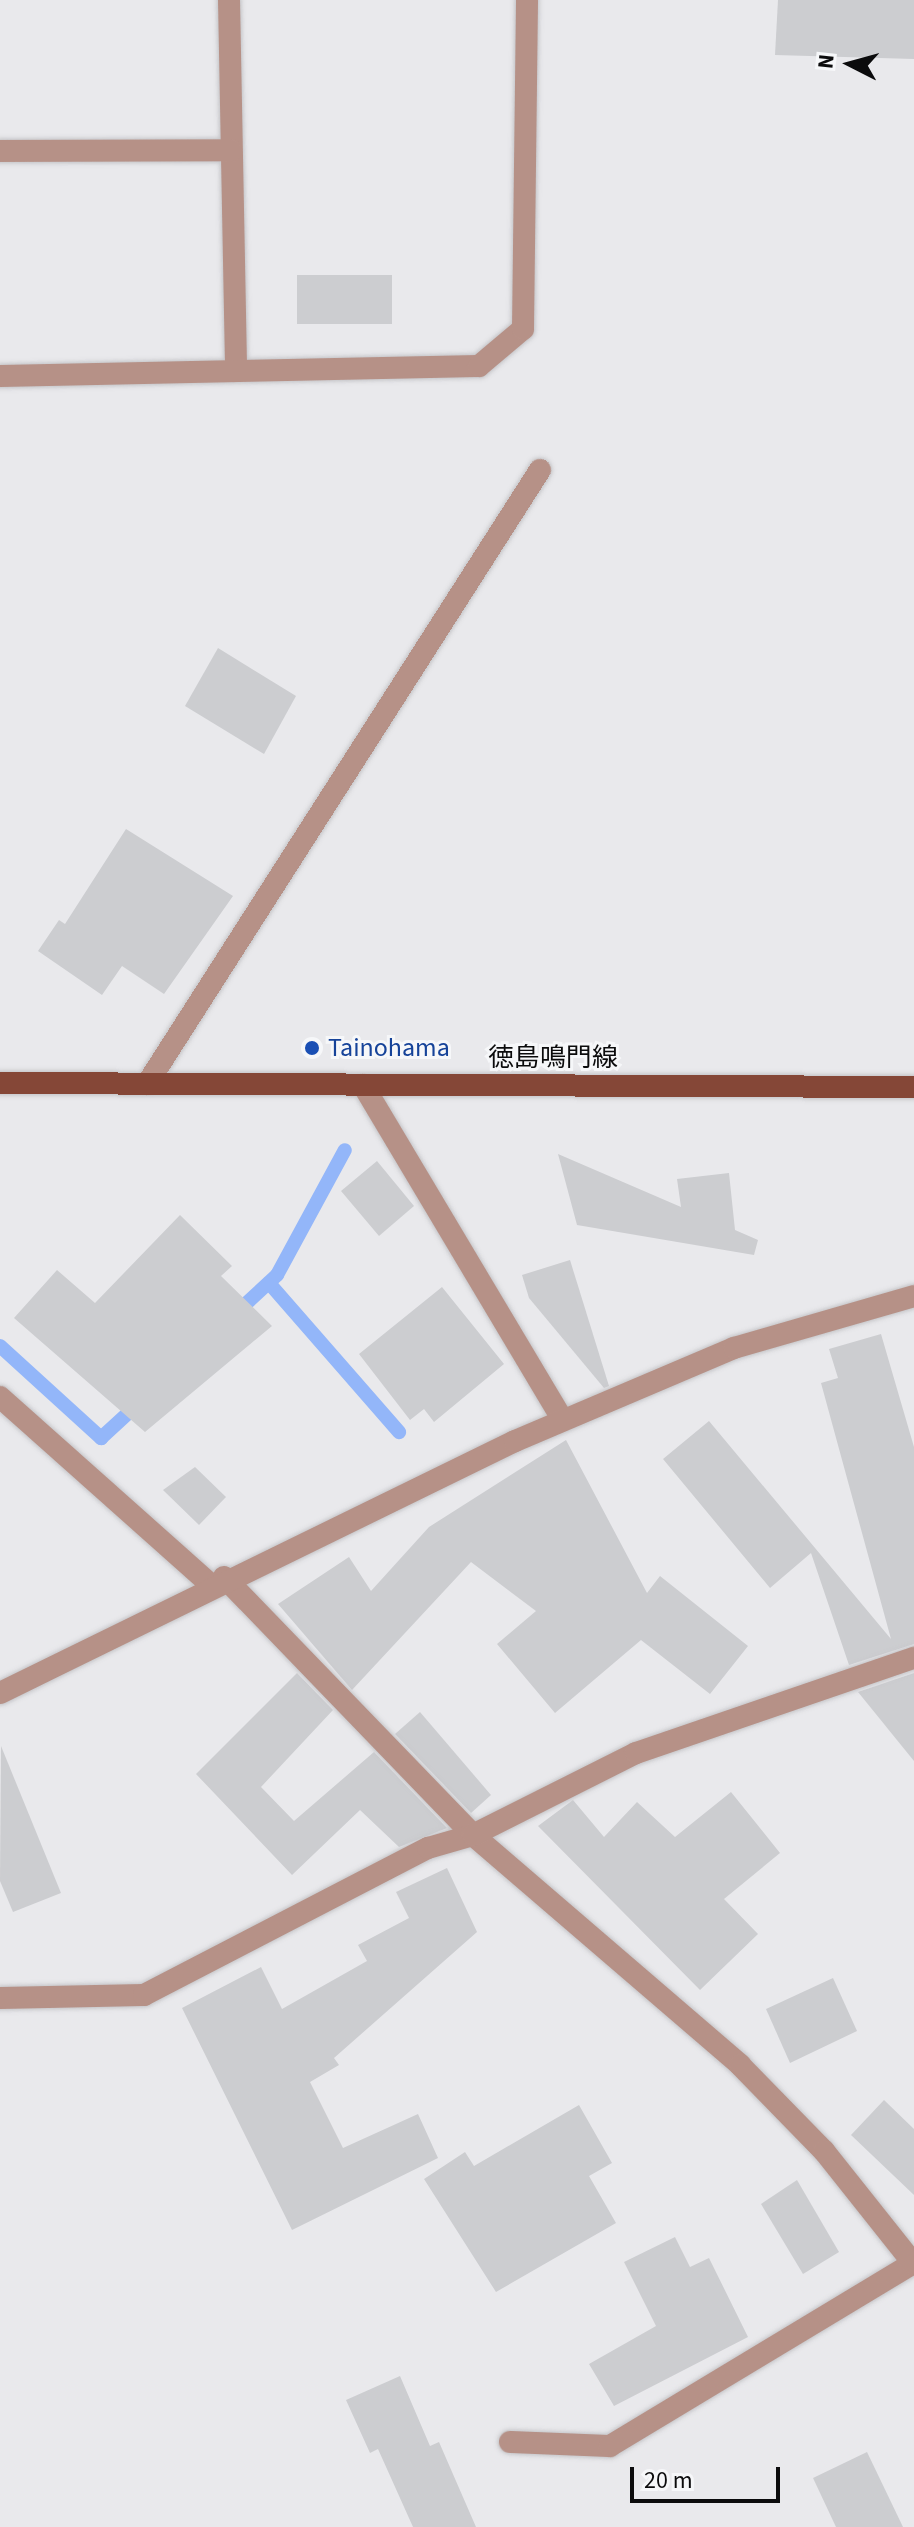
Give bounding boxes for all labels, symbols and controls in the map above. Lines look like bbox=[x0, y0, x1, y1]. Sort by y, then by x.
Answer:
north arrow bbox=[810, 24, 890, 104]
text: N bbox=[809, 53, 843, 70]
place label: Tainohama bbox=[328, 1032, 450, 1064]
marker: Tainohama bbox=[303, 1039, 321, 1057]
street label: 徳島鳴門線 bbox=[488, 1042, 618, 1074]
scale bar bbox=[634, 2451, 784, 2501]
text: 20 m bbox=[644, 2463, 693, 2498]

